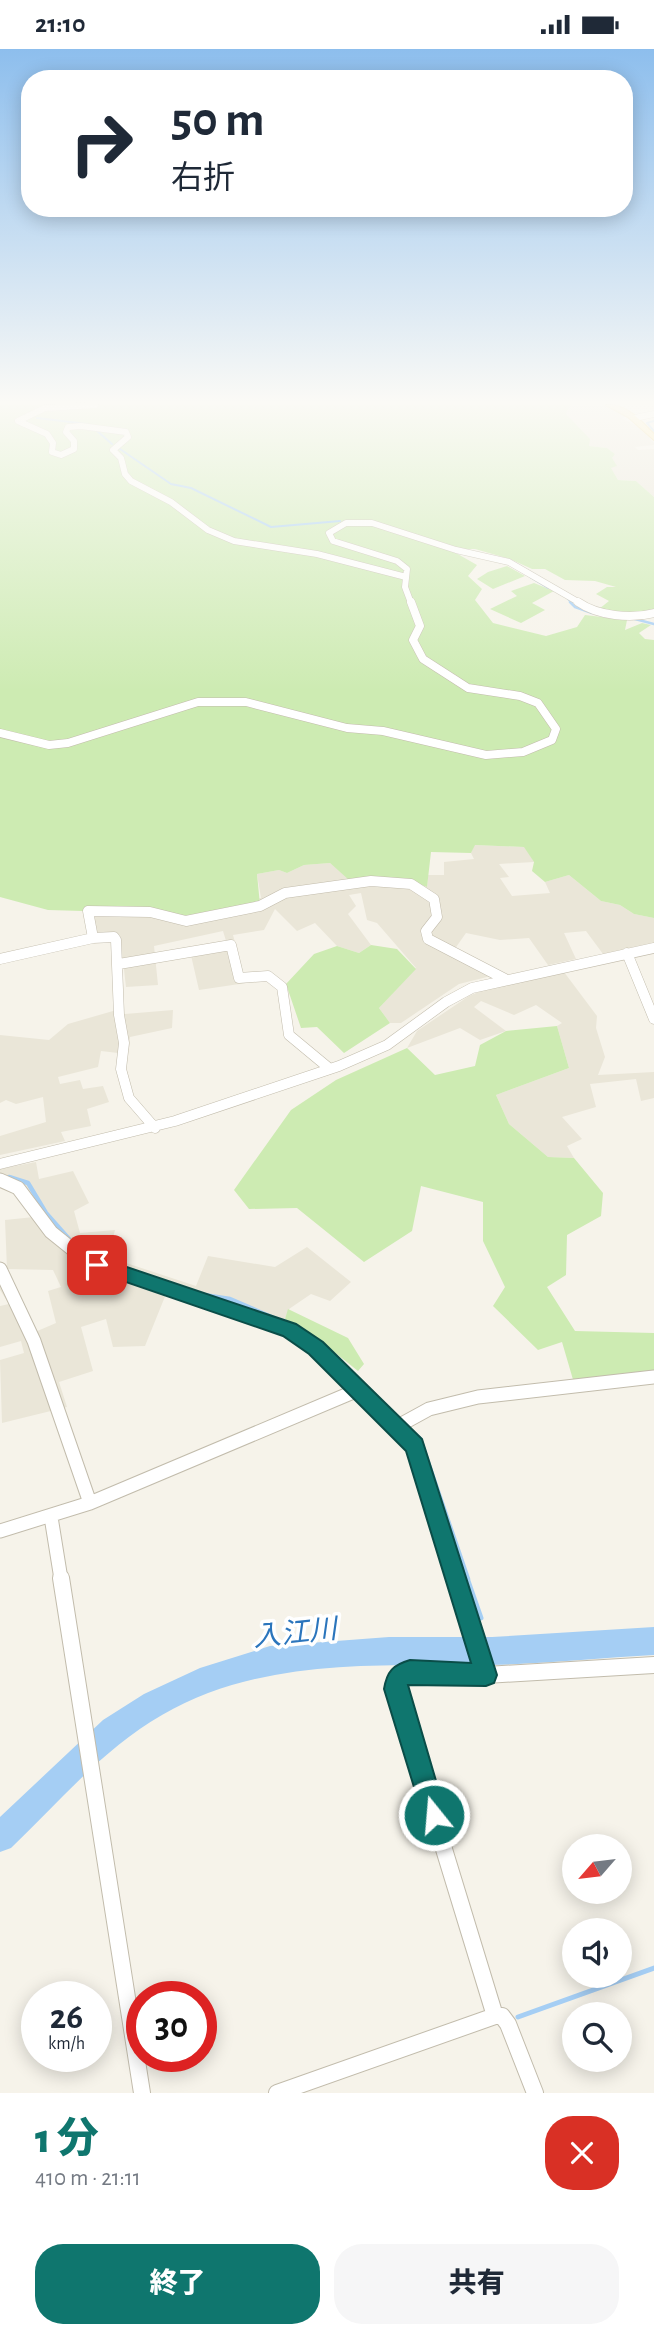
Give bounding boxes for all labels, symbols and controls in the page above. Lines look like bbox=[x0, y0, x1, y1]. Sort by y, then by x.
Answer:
text: 21:10 bbox=[35, 11, 85, 37]
text: 50 m bbox=[171, 96, 265, 145]
icon: right bbox=[56, 98, 147, 189]
text: 右折 bbox=[171, 162, 235, 194]
pin bbox=[67, 1235, 127, 1295]
icon: arrive bbox=[78, 1246, 116, 1284]
water label: 入江川 bbox=[252, 1613, 341, 1652]
position arrow bbox=[397, 1778, 471, 1852]
north arrow bbox=[562, 1834, 632, 1904]
map controls bbox=[562, 1834, 632, 2072]
button: sound bbox=[562, 1918, 632, 1988]
speed limit sign: 30 bbox=[126, 1981, 217, 2072]
text: 26 bbox=[50, 2000, 83, 2035]
button: search bbox=[562, 2002, 632, 2072]
text: km/h bbox=[48, 2035, 85, 2053]
button: close bbox=[545, 2116, 619, 2190]
text: 1 分 bbox=[35, 2118, 99, 2160]
text: 410 m · 21:11 bbox=[35, 2167, 141, 2190]
button: 終了 bbox=[35, 2244, 320, 2324]
button: 共有 bbox=[334, 2244, 619, 2324]

